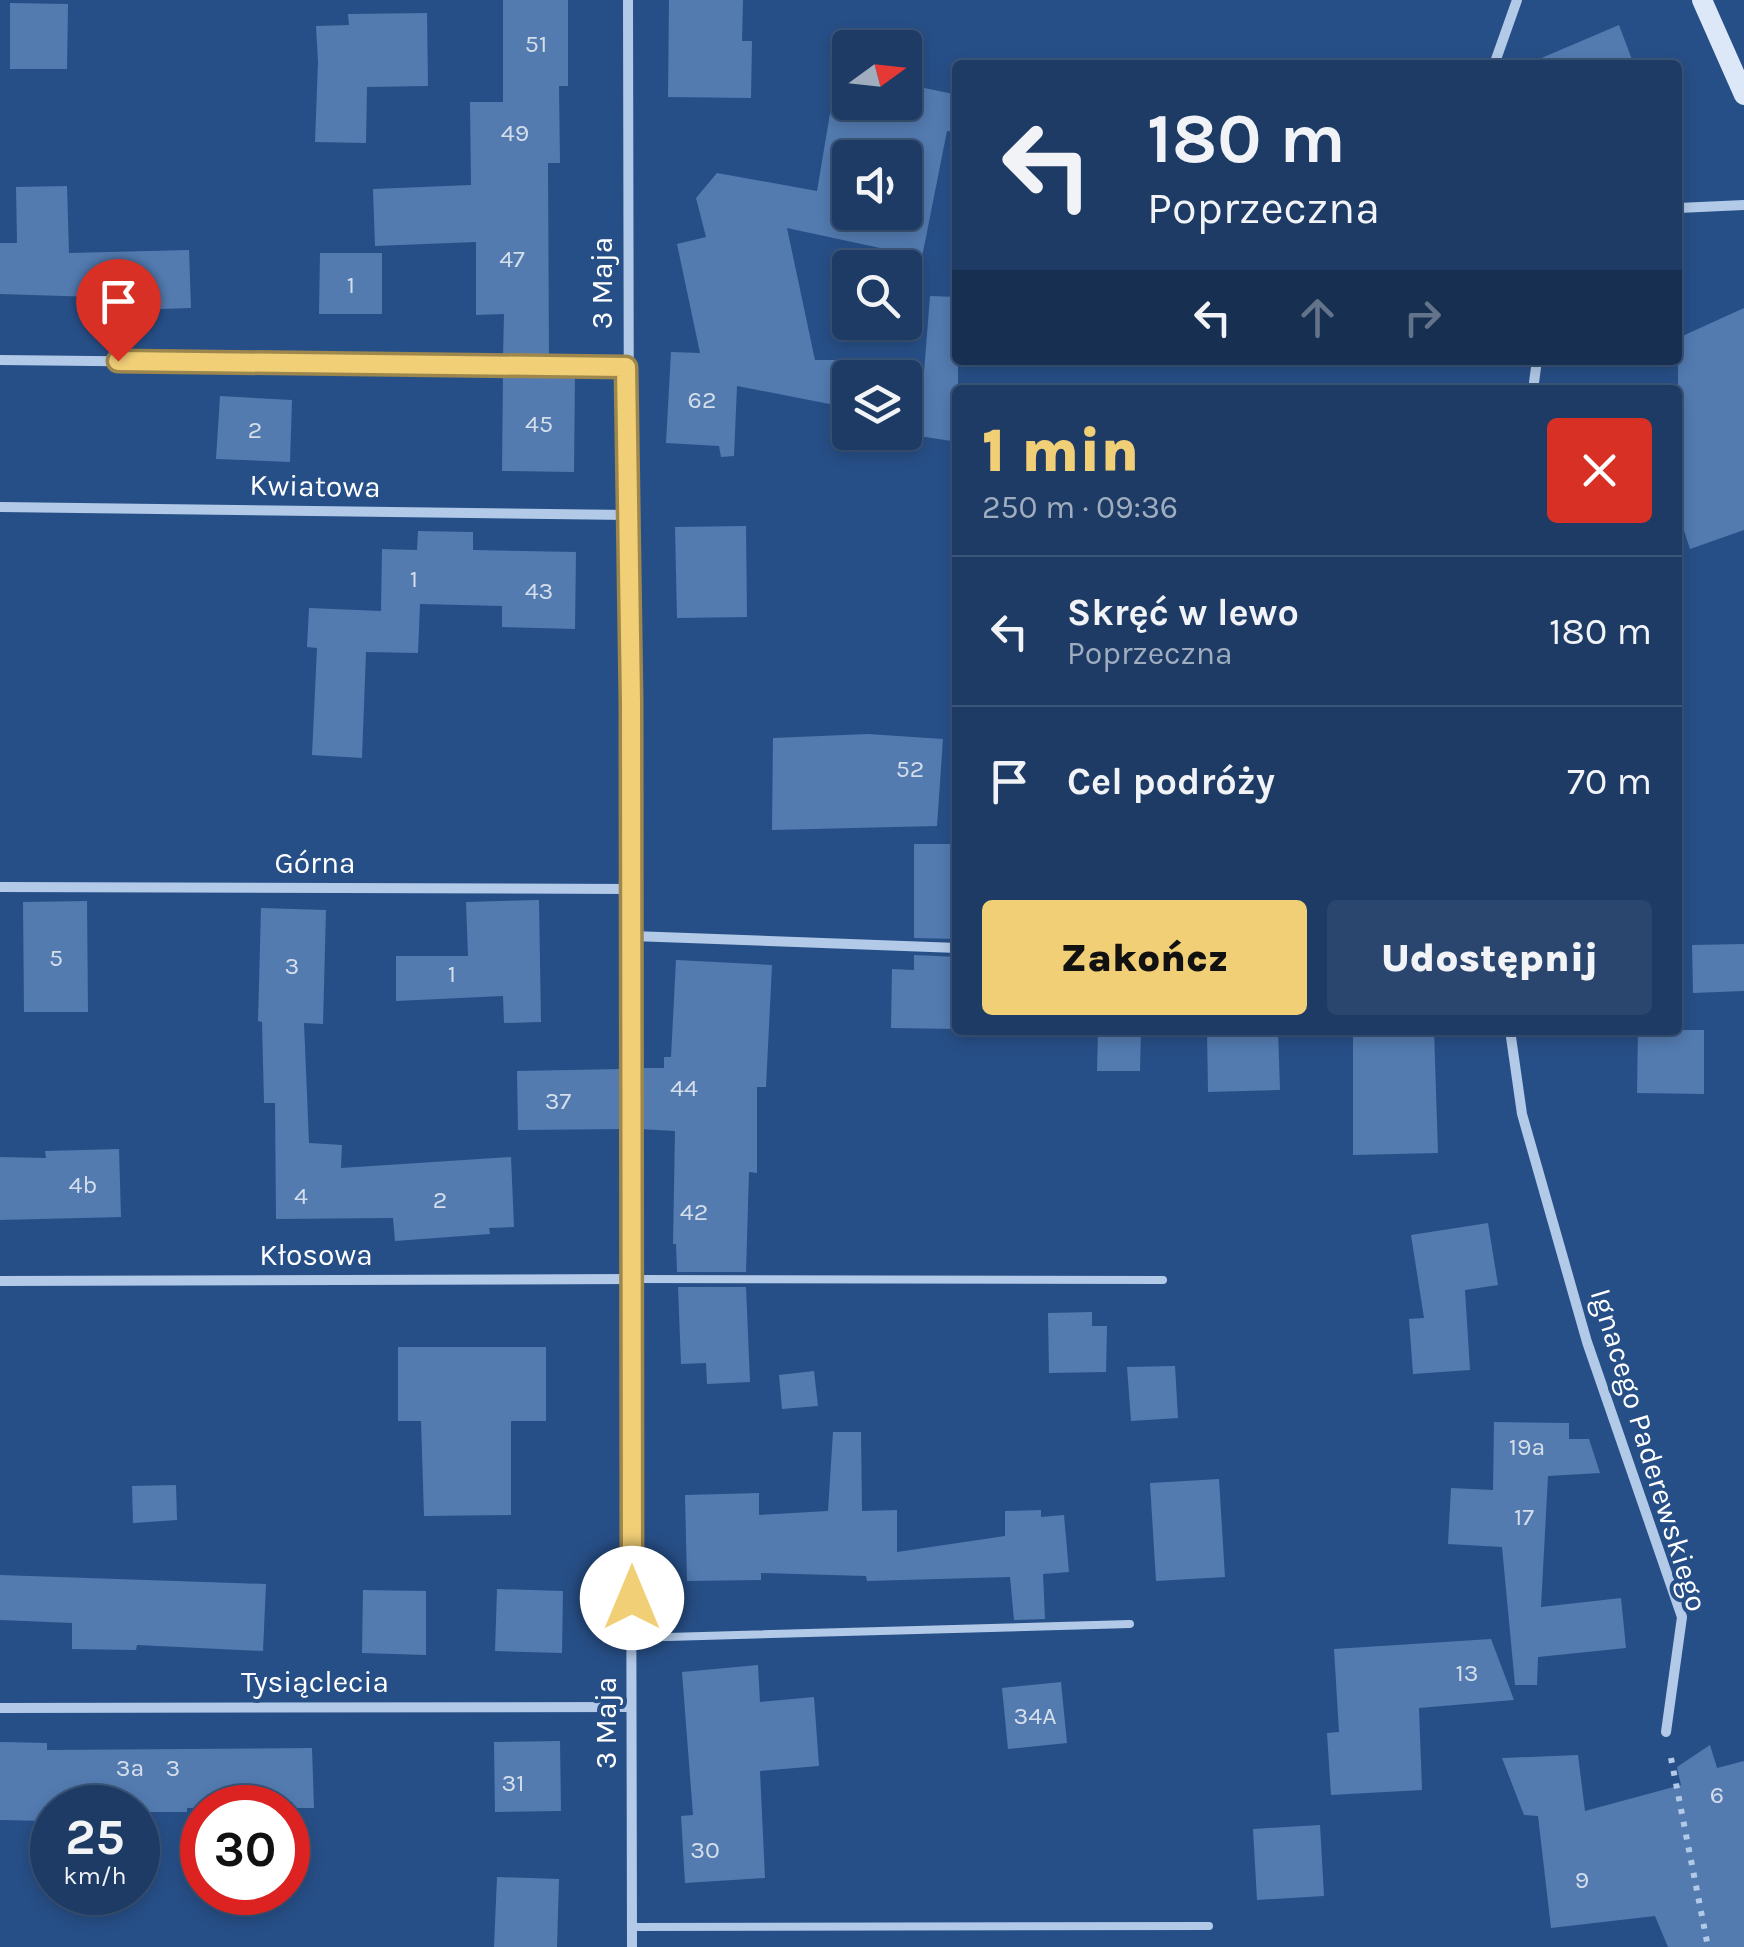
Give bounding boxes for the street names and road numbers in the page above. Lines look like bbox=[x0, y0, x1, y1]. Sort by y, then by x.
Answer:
street label: 3 Maja bbox=[584, 237, 620, 329]
street label: Kwiatowa bbox=[249, 467, 381, 505]
street label: Górna bbox=[274, 845, 356, 881]
street label: Kłosowa bbox=[259, 1237, 373, 1273]
street label: Ignacego Paderewskiego bbox=[1583, 1284, 1715, 1616]
street label: Tysiąclecia bbox=[241, 1664, 389, 1700]
street label: 3 Maja bbox=[588, 1677, 624, 1769]

